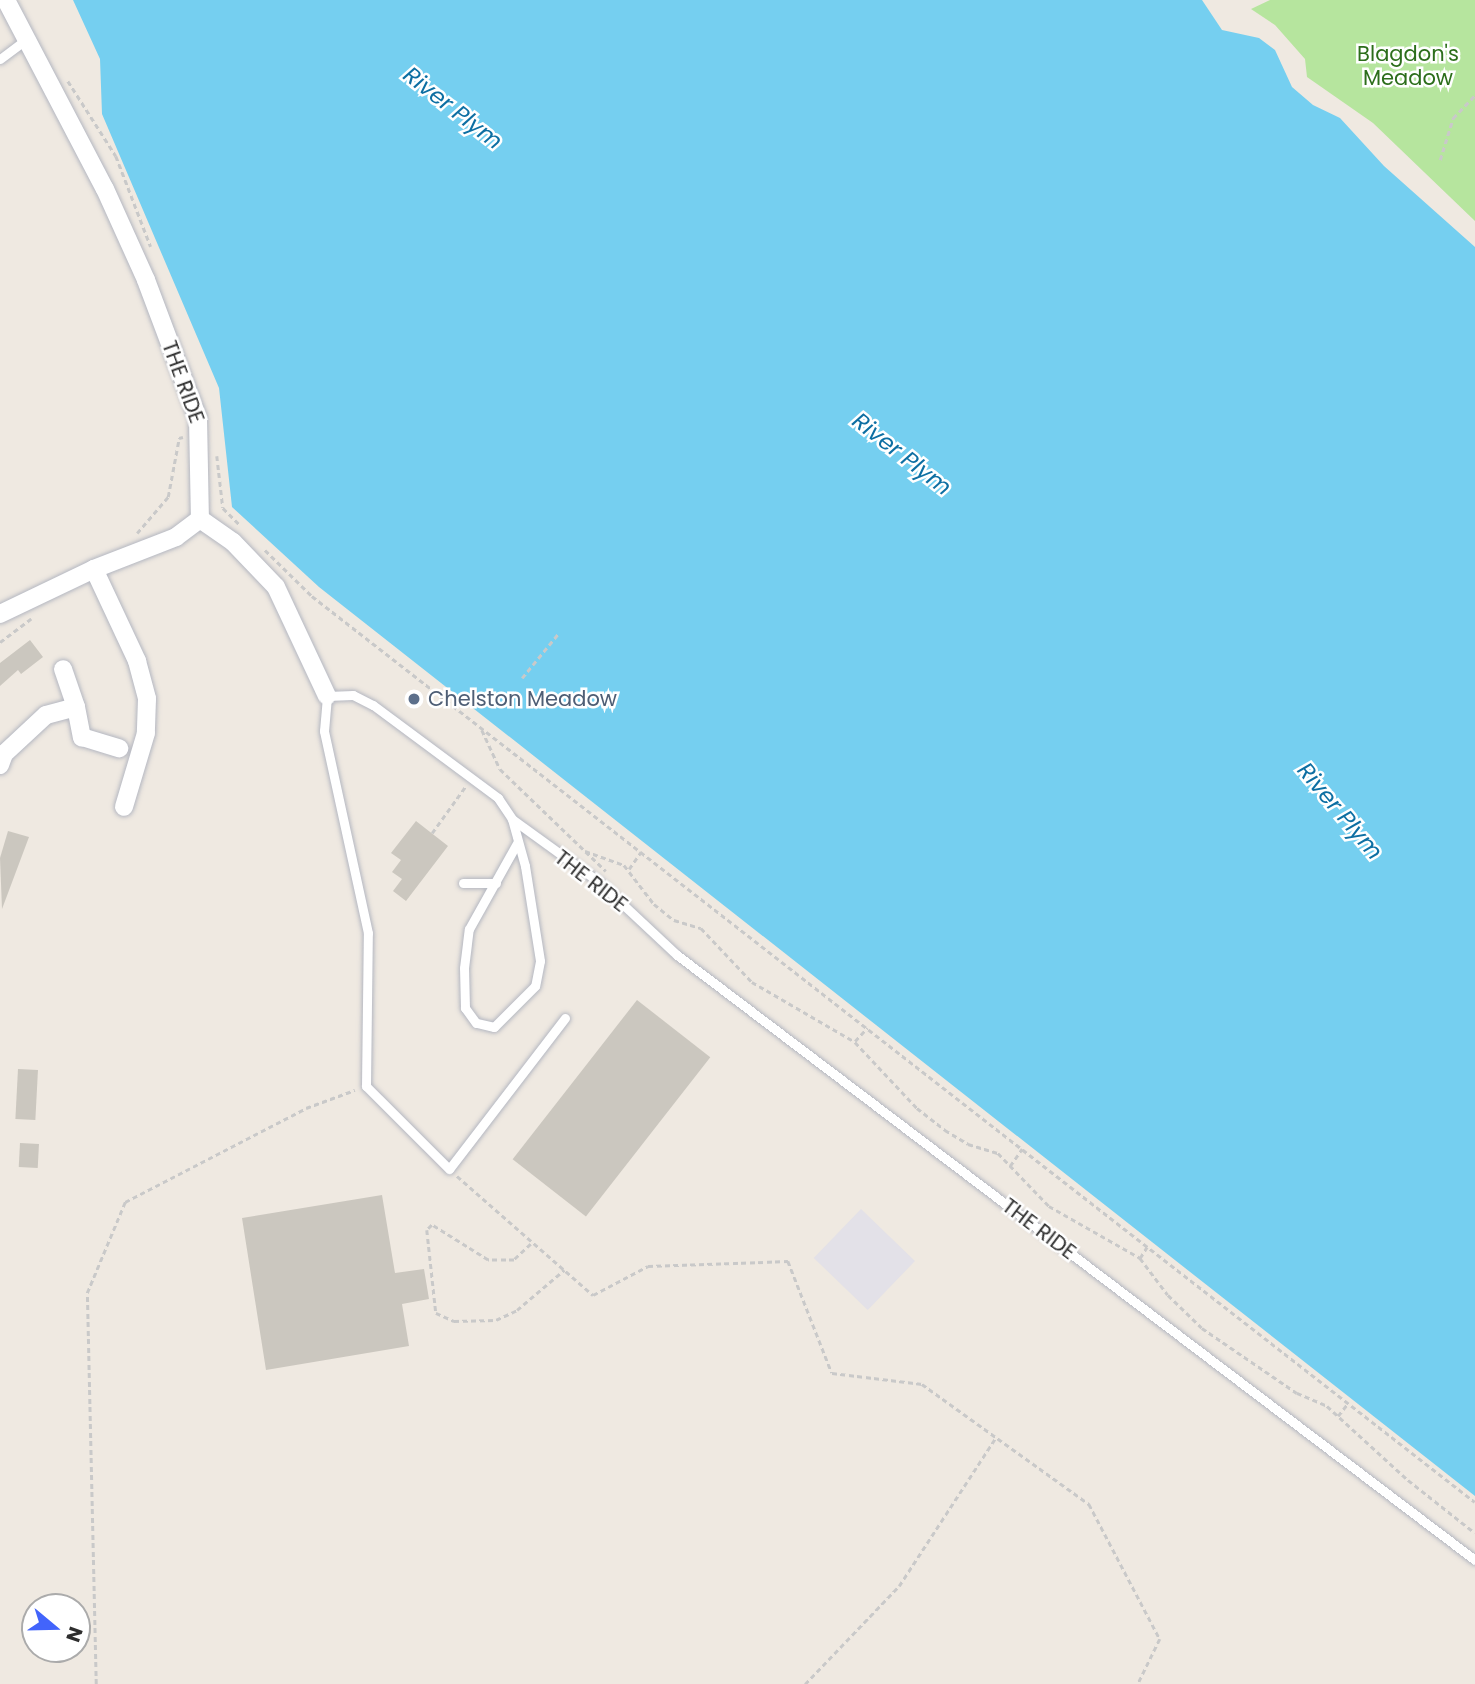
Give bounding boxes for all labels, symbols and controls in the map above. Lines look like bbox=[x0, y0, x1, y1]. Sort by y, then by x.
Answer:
park label: Blagdon's Meadow bbox=[1357, 41, 1459, 91]
water label: River Plym bbox=[398, 61, 508, 155]
street label: THE RIDE bbox=[156, 337, 210, 427]
water label: River Plym bbox=[847, 407, 957, 501]
place label: Chelston Meadow bbox=[428, 686, 617, 712]
marker: Chelston Meadow bbox=[406, 691, 422, 707]
water label: River Plym bbox=[1292, 757, 1388, 865]
street label: THE RIDE bbox=[549, 845, 633, 917]
street label: THE RIDE bbox=[997, 1193, 1081, 1265]
north arrow bbox=[21, 1593, 91, 1663]
text: N bbox=[59, 1623, 90, 1645]

